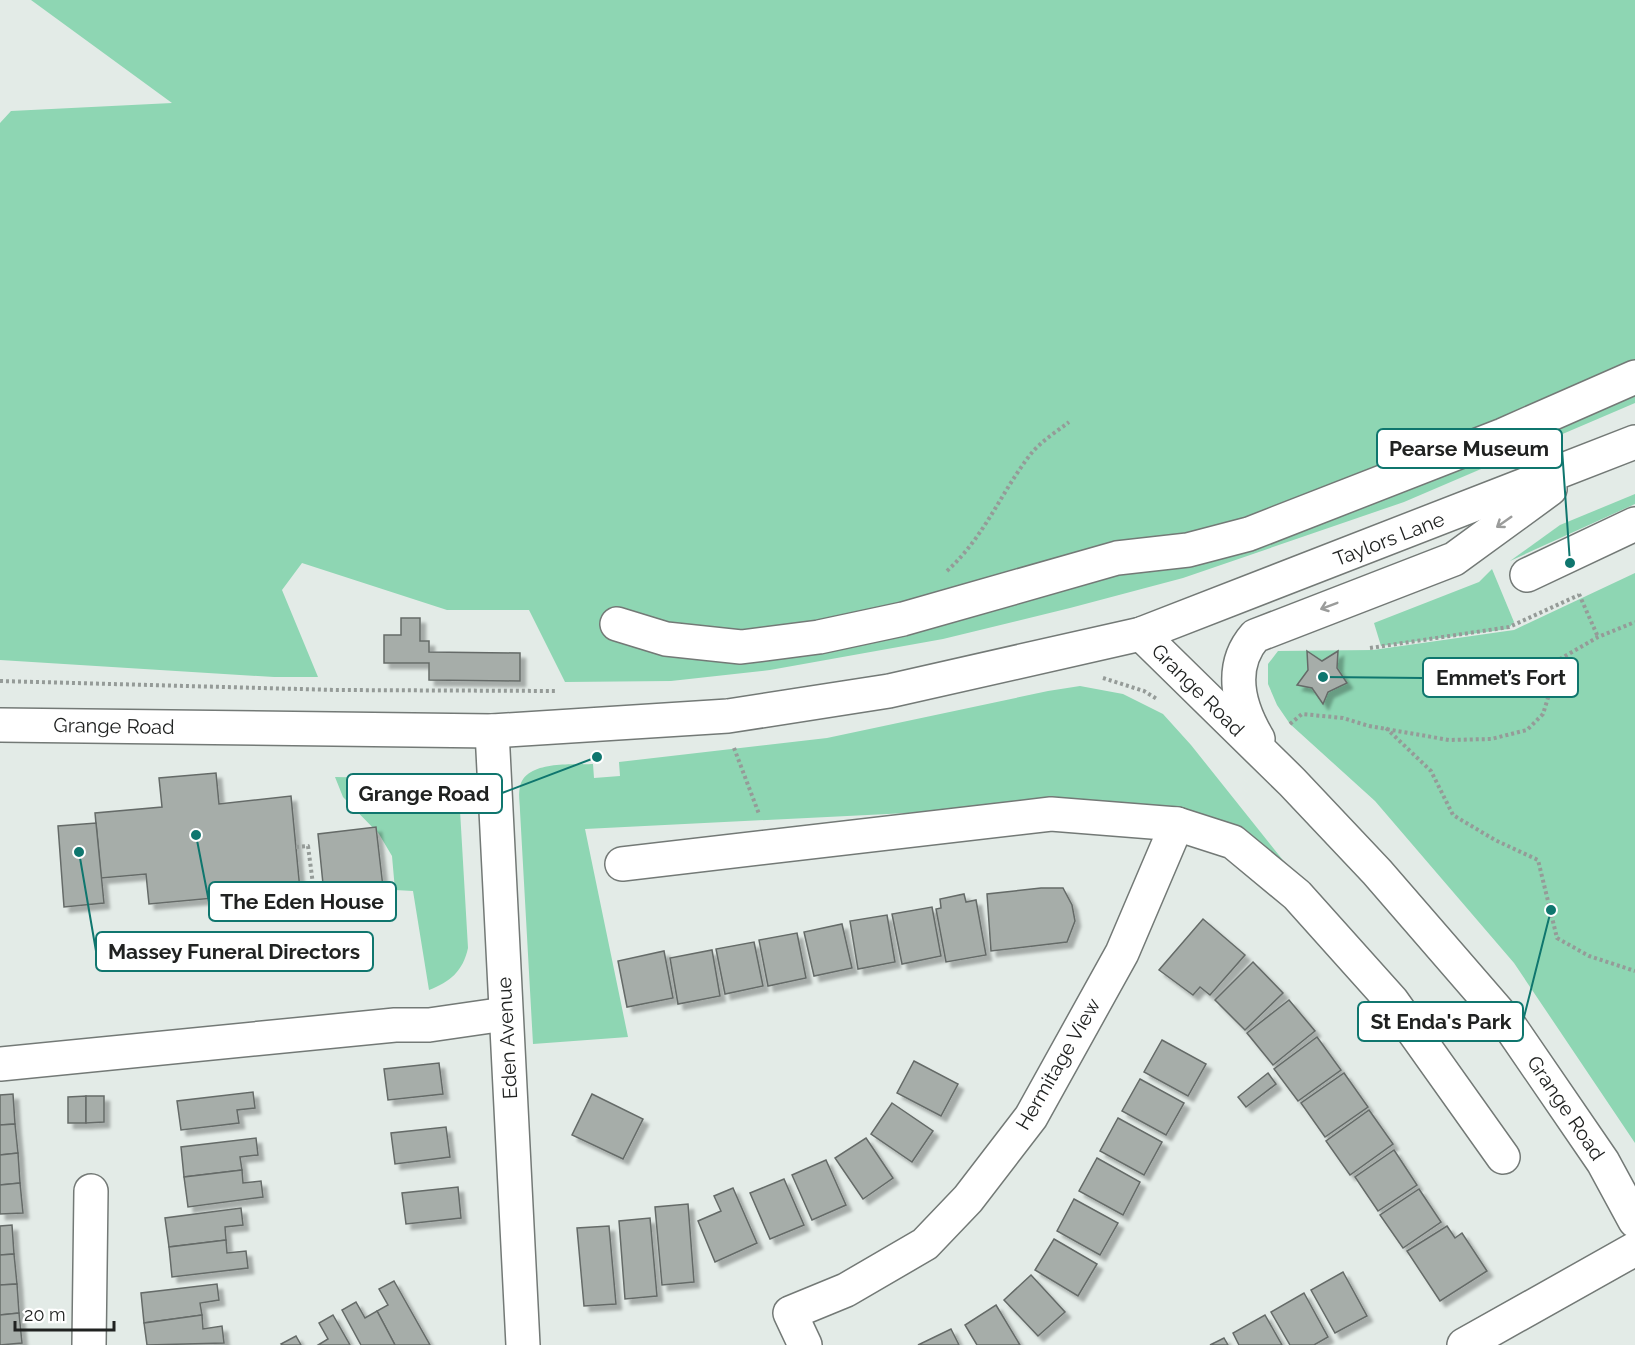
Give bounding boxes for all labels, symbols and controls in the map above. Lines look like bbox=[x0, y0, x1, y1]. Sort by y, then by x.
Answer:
callout: Pearse Museum bbox=[1377, 429, 1562, 468]
text: Pearse Museum bbox=[1389, 436, 1549, 461]
street label: Taylors Lane bbox=[1330, 507, 1448, 571]
one-way arrow bbox=[1496, 516, 1512, 528]
one-way arrow bbox=[1321, 601, 1339, 612]
street label: Grange Road bbox=[1147, 639, 1249, 741]
callout: Emmet’s Fort bbox=[1423, 658, 1578, 697]
text: Emmet’s Fort bbox=[1436, 665, 1566, 690]
street label: Grange Road bbox=[53, 713, 175, 739]
callout: Grange Road bbox=[347, 774, 502, 813]
text: Grange Road bbox=[359, 781, 489, 806]
callout: The Eden House bbox=[209, 882, 396, 921]
text: The Eden House bbox=[220, 889, 384, 914]
callout: Massey Funeral Directors bbox=[96, 932, 373, 971]
text: Massey Funeral Directors bbox=[108, 939, 360, 964]
street label: Eden Avenue bbox=[492, 976, 522, 1100]
street label: Hermitage View bbox=[1011, 994, 1105, 1134]
callout: St Enda's Park bbox=[1358, 1002, 1523, 1041]
text: St Enda's Park bbox=[1370, 1009, 1512, 1034]
street label: Grange Road bbox=[1522, 1051, 1610, 1165]
scale bar bbox=[15, 1294, 114, 1332]
text: 20 m bbox=[24, 1304, 66, 1325]

